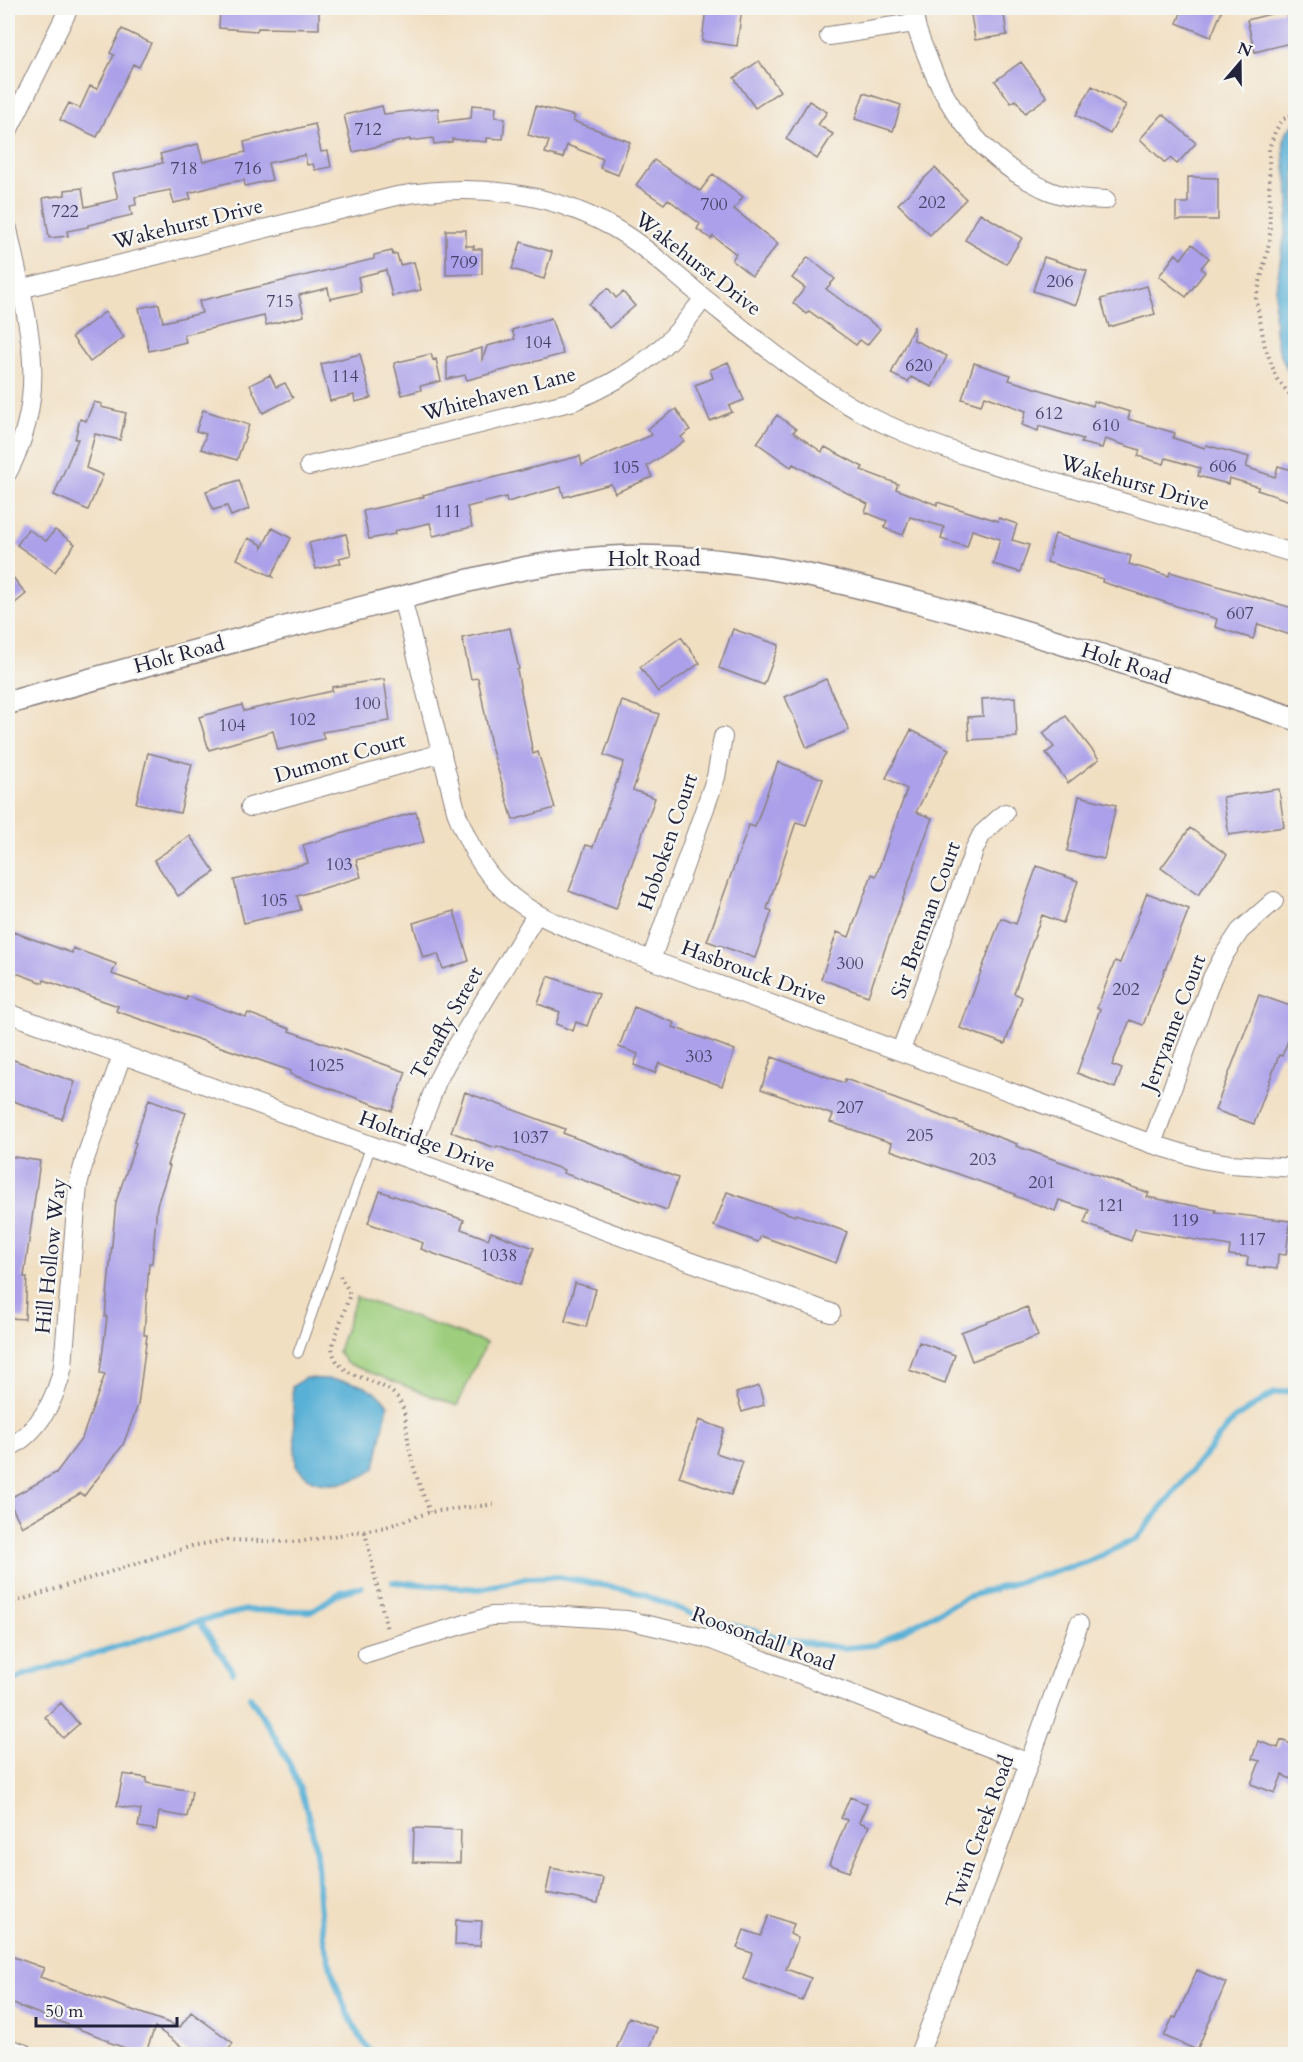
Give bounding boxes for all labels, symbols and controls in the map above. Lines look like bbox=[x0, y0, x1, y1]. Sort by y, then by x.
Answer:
north arrow bbox=[1210, 33, 1270, 93]
text: N bbox=[1234, 37, 1255, 63]
house number: 712 bbox=[354, 117, 382, 142]
house number: 718 bbox=[170, 156, 198, 181]
house number: 716 bbox=[234, 156, 262, 181]
house number: 202 bbox=[918, 190, 946, 215]
street label: Wakehurst Drive bbox=[109, 191, 266, 257]
house number: 700 bbox=[700, 192, 728, 217]
house number: 722 bbox=[51, 199, 79, 224]
street label: Wakehurst Drive bbox=[628, 205, 768, 323]
house number: 709 bbox=[450, 250, 478, 275]
house number: 206 bbox=[1046, 269, 1074, 294]
house number: 715 bbox=[266, 289, 294, 314]
house number: 104 bbox=[524, 330, 552, 355]
house number: 620 bbox=[905, 353, 933, 378]
street label: Whitehaven Lane bbox=[418, 359, 579, 429]
house number: 114 bbox=[331, 364, 359, 389]
house number: 612 bbox=[1035, 401, 1063, 426]
house number: 610 bbox=[1092, 413, 1120, 438]
street label: Wakehurst Drive bbox=[1056, 448, 1213, 518]
house number: 606 bbox=[1209, 454, 1237, 479]
house number: 105 bbox=[612, 455, 640, 480]
house number: 111 bbox=[434, 499, 462, 524]
street label: Holt Road bbox=[608, 545, 700, 574]
house number: 607 bbox=[1226, 601, 1254, 626]
street label: Holt Road bbox=[130, 629, 228, 681]
street label: Holt Road bbox=[1077, 636, 1175, 692]
house number: 100 bbox=[353, 691, 381, 716]
house number: 102 bbox=[288, 707, 316, 732]
house number: 104 bbox=[218, 713, 246, 738]
street label: Dumont Court bbox=[271, 725, 409, 791]
street label: Hoboken Court bbox=[631, 769, 705, 914]
street label: Sir Brennan Court bbox=[884, 837, 968, 1002]
house number: 103 bbox=[325, 852, 353, 877]
house number: 105 bbox=[260, 888, 288, 913]
street label: Hasbrouck Drive bbox=[677, 933, 831, 1013]
street label: Jerryanne Court bbox=[1134, 950, 1214, 1098]
house number: 300 bbox=[836, 951, 864, 976]
street label: Tenafly Street bbox=[404, 961, 490, 1085]
house number: 202 bbox=[1112, 977, 1140, 1002]
house number: 303 bbox=[685, 1044, 713, 1069]
house number: 1025 bbox=[308, 1053, 344, 1078]
house number: 207 bbox=[836, 1095, 864, 1120]
street label: Holtridge Drive bbox=[355, 1104, 499, 1180]
house number: 205 bbox=[906, 1123, 934, 1148]
house number: 1037 bbox=[512, 1125, 548, 1150]
house number: 203 bbox=[969, 1147, 997, 1172]
house number: 201 bbox=[1028, 1170, 1056, 1195]
street label: Hill Hollow Way bbox=[28, 1177, 74, 1335]
house number: 121 bbox=[1097, 1193, 1125, 1218]
house number: 119 bbox=[1171, 1208, 1199, 1233]
house number: 117 bbox=[1238, 1227, 1266, 1252]
house number: 1038 bbox=[481, 1243, 517, 1268]
street label: Roosondall Road bbox=[687, 1600, 839, 1678]
street label: Twin Creek Road bbox=[939, 1751, 1021, 1913]
scale bar bbox=[36, 1990, 177, 2028]
text: 50 m bbox=[45, 1999, 84, 2024]

